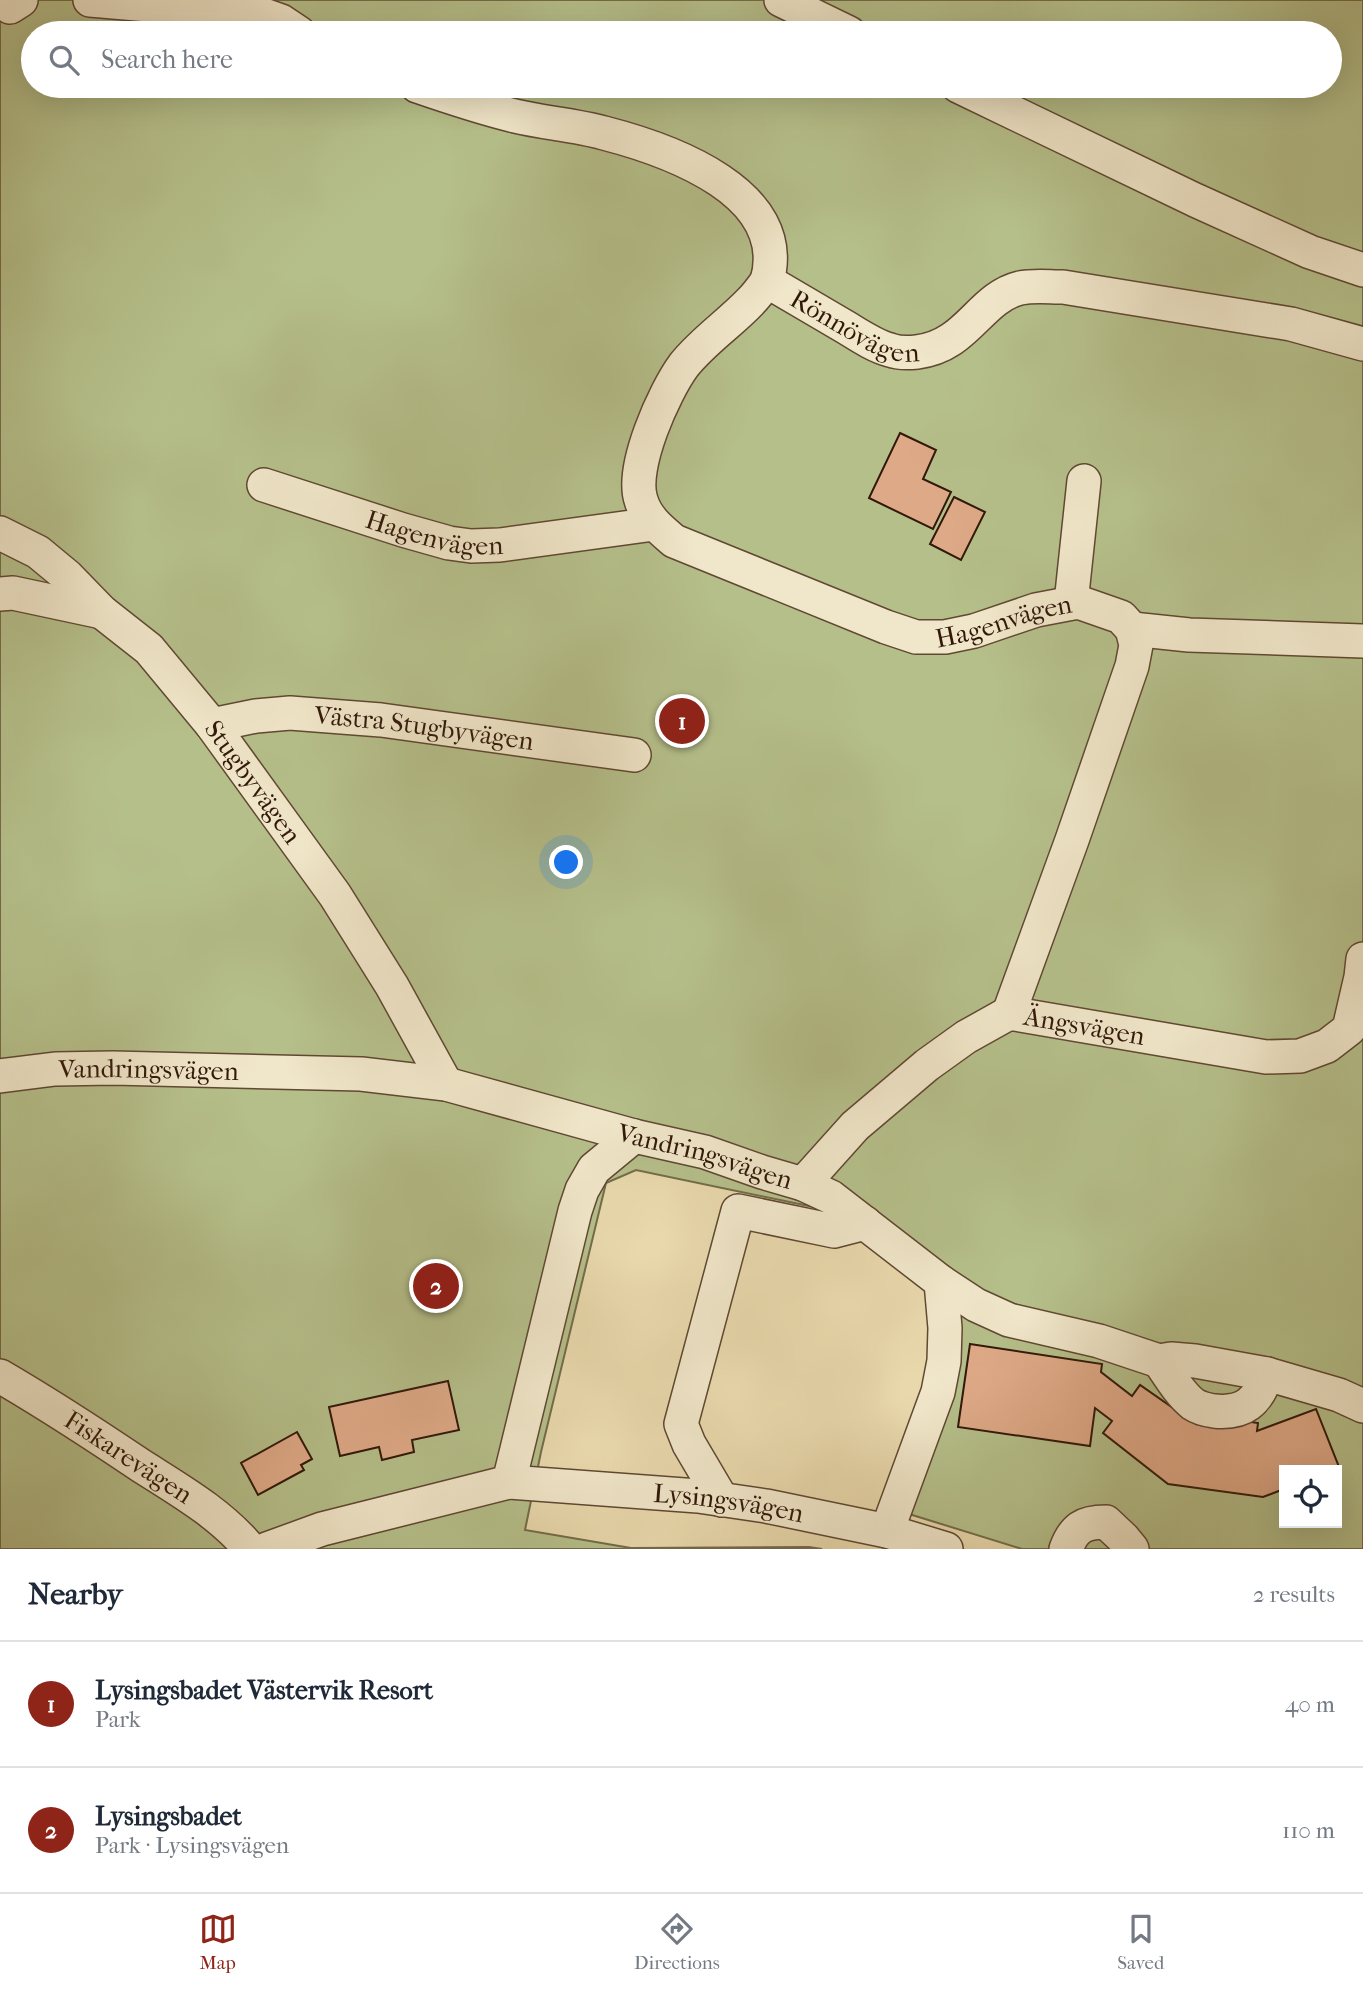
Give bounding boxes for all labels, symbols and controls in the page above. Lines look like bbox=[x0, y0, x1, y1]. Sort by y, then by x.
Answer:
search box bbox=[21, 21, 1342, 98]
icon: search bbox=[45, 41, 83, 79]
text: Search here bbox=[101, 44, 233, 75]
street label: Rönnövägen bbox=[785, 283, 920, 369]
street label: Hagenvägen bbox=[362, 504, 504, 563]
street label: Hagenvägen bbox=[933, 588, 1075, 655]
pin: 1 bbox=[659, 695, 705, 747]
street label: Västra Stugbyvägen bbox=[312, 700, 536, 757]
street label: Stugbyvägen bbox=[198, 714, 308, 850]
your location bbox=[549, 845, 583, 879]
street label: Ängsvägen bbox=[1020, 1001, 1147, 1052]
street label: Vandringsvägen bbox=[57, 1053, 239, 1087]
street label: Vandringsvägen bbox=[613, 1117, 796, 1196]
pin: 2 bbox=[413, 1260, 459, 1312]
street label: Fiskarevägen bbox=[58, 1404, 198, 1510]
map controls bbox=[1279, 1465, 1342, 1528]
button: locate bbox=[1279, 1465, 1342, 1528]
street label: Lysingsvägen bbox=[652, 1478, 806, 1529]
text: Nearby bbox=[28, 1577, 123, 1612]
text: 2 results bbox=[1253, 1581, 1335, 1608]
text: Lysingsbadet Västervik Resort bbox=[95, 1675, 433, 1706]
text: 1 bbox=[47, 1691, 55, 1718]
text: 40 m bbox=[1285, 1691, 1335, 1718]
text: Park bbox=[95, 1706, 141, 1733]
text: Lysingsbadet bbox=[95, 1801, 242, 1832]
text: 2 bbox=[45, 1817, 57, 1844]
text: 110 m bbox=[1282, 1817, 1335, 1844]
text: Park · Lysingsvägen bbox=[95, 1832, 289, 1859]
tab: Map bbox=[199, 1910, 237, 1974]
tab: Directions bbox=[634, 1910, 720, 1974]
tab: Saved bbox=[1117, 1910, 1164, 1974]

